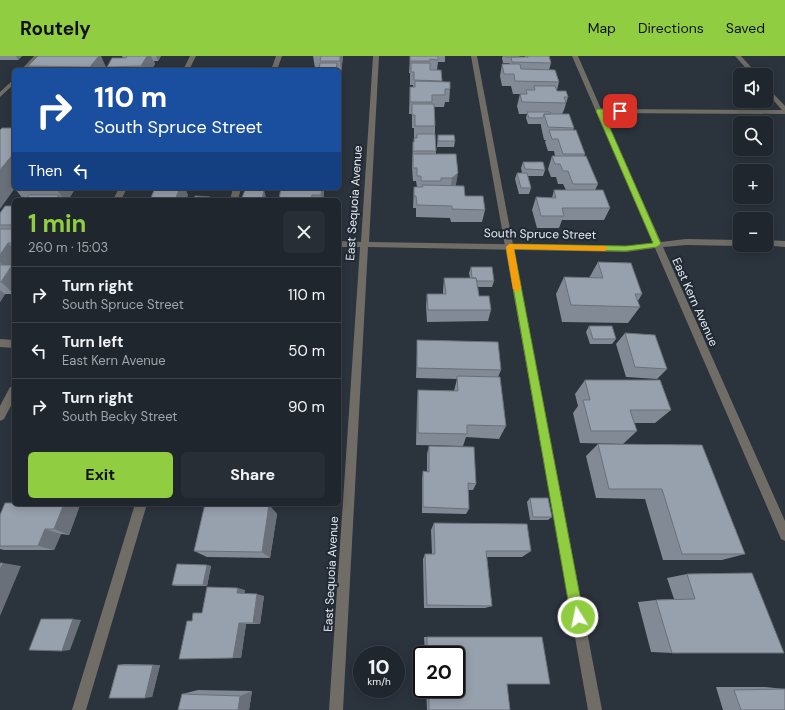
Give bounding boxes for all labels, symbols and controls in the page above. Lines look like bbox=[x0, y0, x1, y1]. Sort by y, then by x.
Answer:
text: Routely bbox=[20, 16, 91, 41]
text: Map bbox=[588, 19, 616, 37]
text: Directions bbox=[638, 19, 704, 37]
text: Saved bbox=[726, 19, 765, 37]
map controls bbox=[733, 68, 773, 252]
button: sound bbox=[733, 68, 773, 108]
text: 110 m bbox=[94, 79, 167, 116]
icon: right bbox=[28, 84, 80, 136]
pin bbox=[603, 94, 637, 128]
icon: arrive bbox=[609, 100, 631, 122]
text: South Spruce Street bbox=[94, 115, 263, 139]
button: search bbox=[733, 116, 773, 156]
street label: East Sequoia Avenue bbox=[342, 145, 366, 261]
icon: left bbox=[70, 160, 92, 182]
text: Then bbox=[28, 161, 62, 181]
button: + bbox=[733, 164, 773, 204]
text: 1 min bbox=[28, 208, 86, 239]
button: close bbox=[283, 211, 325, 253]
button: − bbox=[733, 212, 773, 252]
street label: South Spruce Street bbox=[484, 225, 597, 243]
text: 260 m · 15:03 bbox=[28, 239, 108, 256]
street label: East Kern Avenue bbox=[668, 255, 722, 349]
text: Turn right bbox=[62, 276, 133, 296]
icon: right bbox=[28, 284, 50, 306]
text: 110 m bbox=[288, 285, 325, 305]
text: South Spruce Street bbox=[62, 296, 184, 313]
text: Turn left bbox=[62, 332, 123, 352]
icon: left bbox=[28, 340, 50, 362]
text: 50 m bbox=[288, 341, 325, 361]
text: East Kern Avenue bbox=[62, 352, 166, 369]
text: Turn right bbox=[62, 388, 133, 408]
icon: right bbox=[28, 396, 50, 418]
text: 90 m bbox=[288, 397, 325, 417]
text: South Becky Street bbox=[62, 408, 177, 425]
button: Exit bbox=[28, 452, 173, 498]
button: Share bbox=[181, 452, 325, 498]
street label: East Sequoia Avenue bbox=[320, 516, 342, 632]
position arrow bbox=[557, 596, 599, 638]
speed limit sign: 20 bbox=[413, 646, 465, 698]
text: 10 bbox=[368, 654, 390, 680]
text: km/h bbox=[367, 675, 391, 688]

